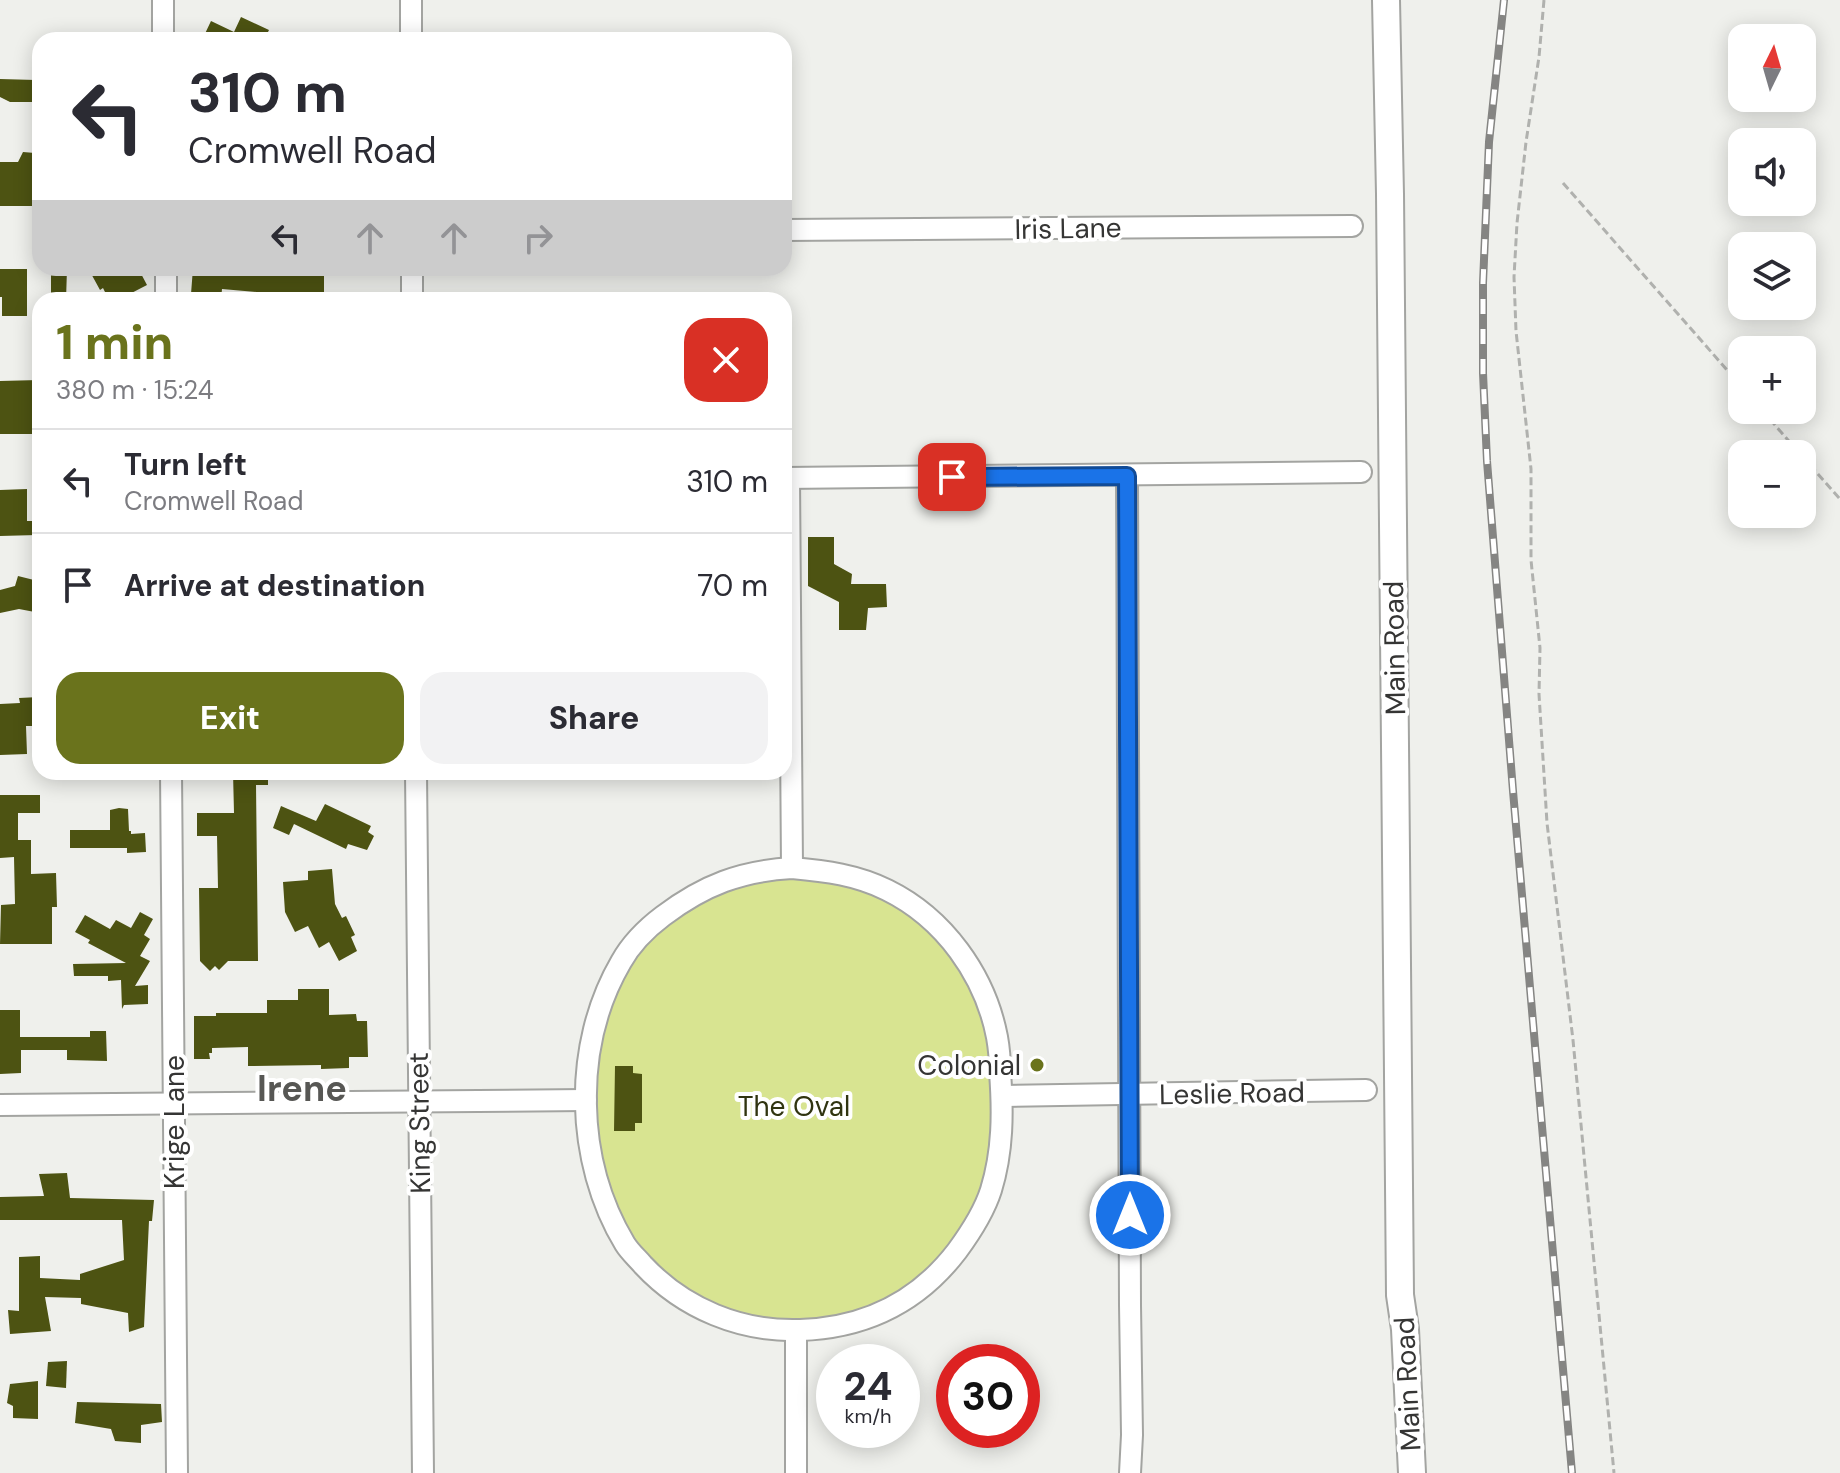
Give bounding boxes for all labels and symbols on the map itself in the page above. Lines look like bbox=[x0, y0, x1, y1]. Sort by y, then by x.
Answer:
north arrow bbox=[1728, 24, 1816, 112]
street label: Iris Lane bbox=[1014, 209, 1122, 248]
pin bbox=[918, 443, 986, 511]
street label: Main Road bbox=[1375, 581, 1414, 715]
place label: Colonial bbox=[917, 1047, 1021, 1084]
street label: King Street bbox=[400, 1052, 439, 1194]
street label: Krige Lane bbox=[156, 1055, 193, 1189]
marker: Colonial bbox=[1028, 1056, 1046, 1074]
district label: Irene bbox=[257, 1065, 347, 1112]
street label: Leslie Road bbox=[1159, 1074, 1305, 1113]
park label: The Oval bbox=[738, 1088, 850, 1125]
position arrow bbox=[1088, 1173, 1172, 1257]
street label: Main Road bbox=[1386, 1316, 1429, 1452]
speed limit sign: 30 bbox=[936, 1344, 1040, 1448]

